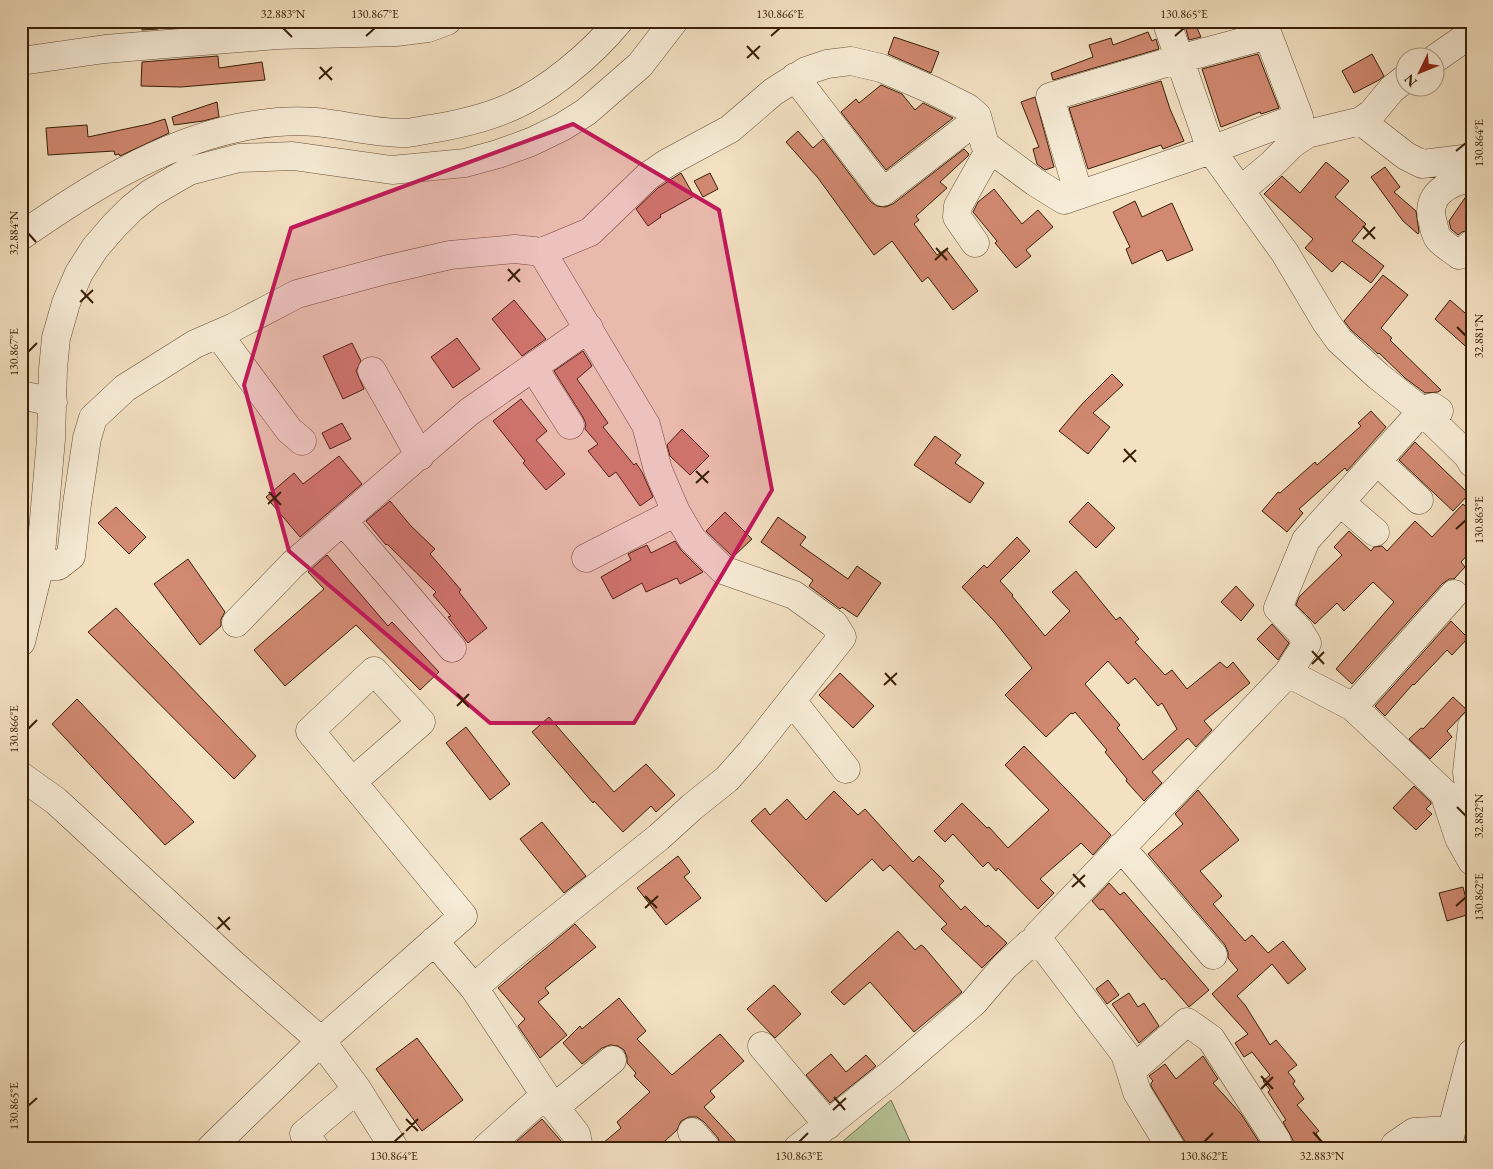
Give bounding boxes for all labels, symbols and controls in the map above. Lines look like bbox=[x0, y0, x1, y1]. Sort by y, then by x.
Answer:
text: 32.883°N bbox=[261, 6, 306, 22]
text: 130.867°E bbox=[351, 6, 399, 22]
text: 130.866°E bbox=[756, 6, 804, 22]
text: 130.865°E bbox=[1160, 6, 1208, 22]
north arrow bbox=[1396, 48, 1446, 98]
text: N bbox=[1400, 70, 1421, 91]
text: 130.864°E bbox=[1471, 119, 1487, 167]
text: 32.884°N bbox=[6, 210, 22, 255]
text: 32.881°N bbox=[1471, 313, 1487, 358]
text: 130.867°E bbox=[6, 328, 22, 376]
text: 130.863°E bbox=[1471, 496, 1487, 544]
text: 130.866°E bbox=[6, 705, 22, 753]
text: 32.882°N bbox=[1471, 793, 1487, 838]
text: 130.862°E bbox=[1471, 873, 1487, 921]
text: 130.865°E bbox=[6, 1082, 22, 1130]
text: 130.864°E bbox=[370, 1148, 418, 1164]
text: 130.863°E bbox=[775, 1148, 823, 1164]
text: 130.862°E bbox=[1180, 1148, 1228, 1164]
text: 32.883°N bbox=[1300, 1148, 1345, 1164]

